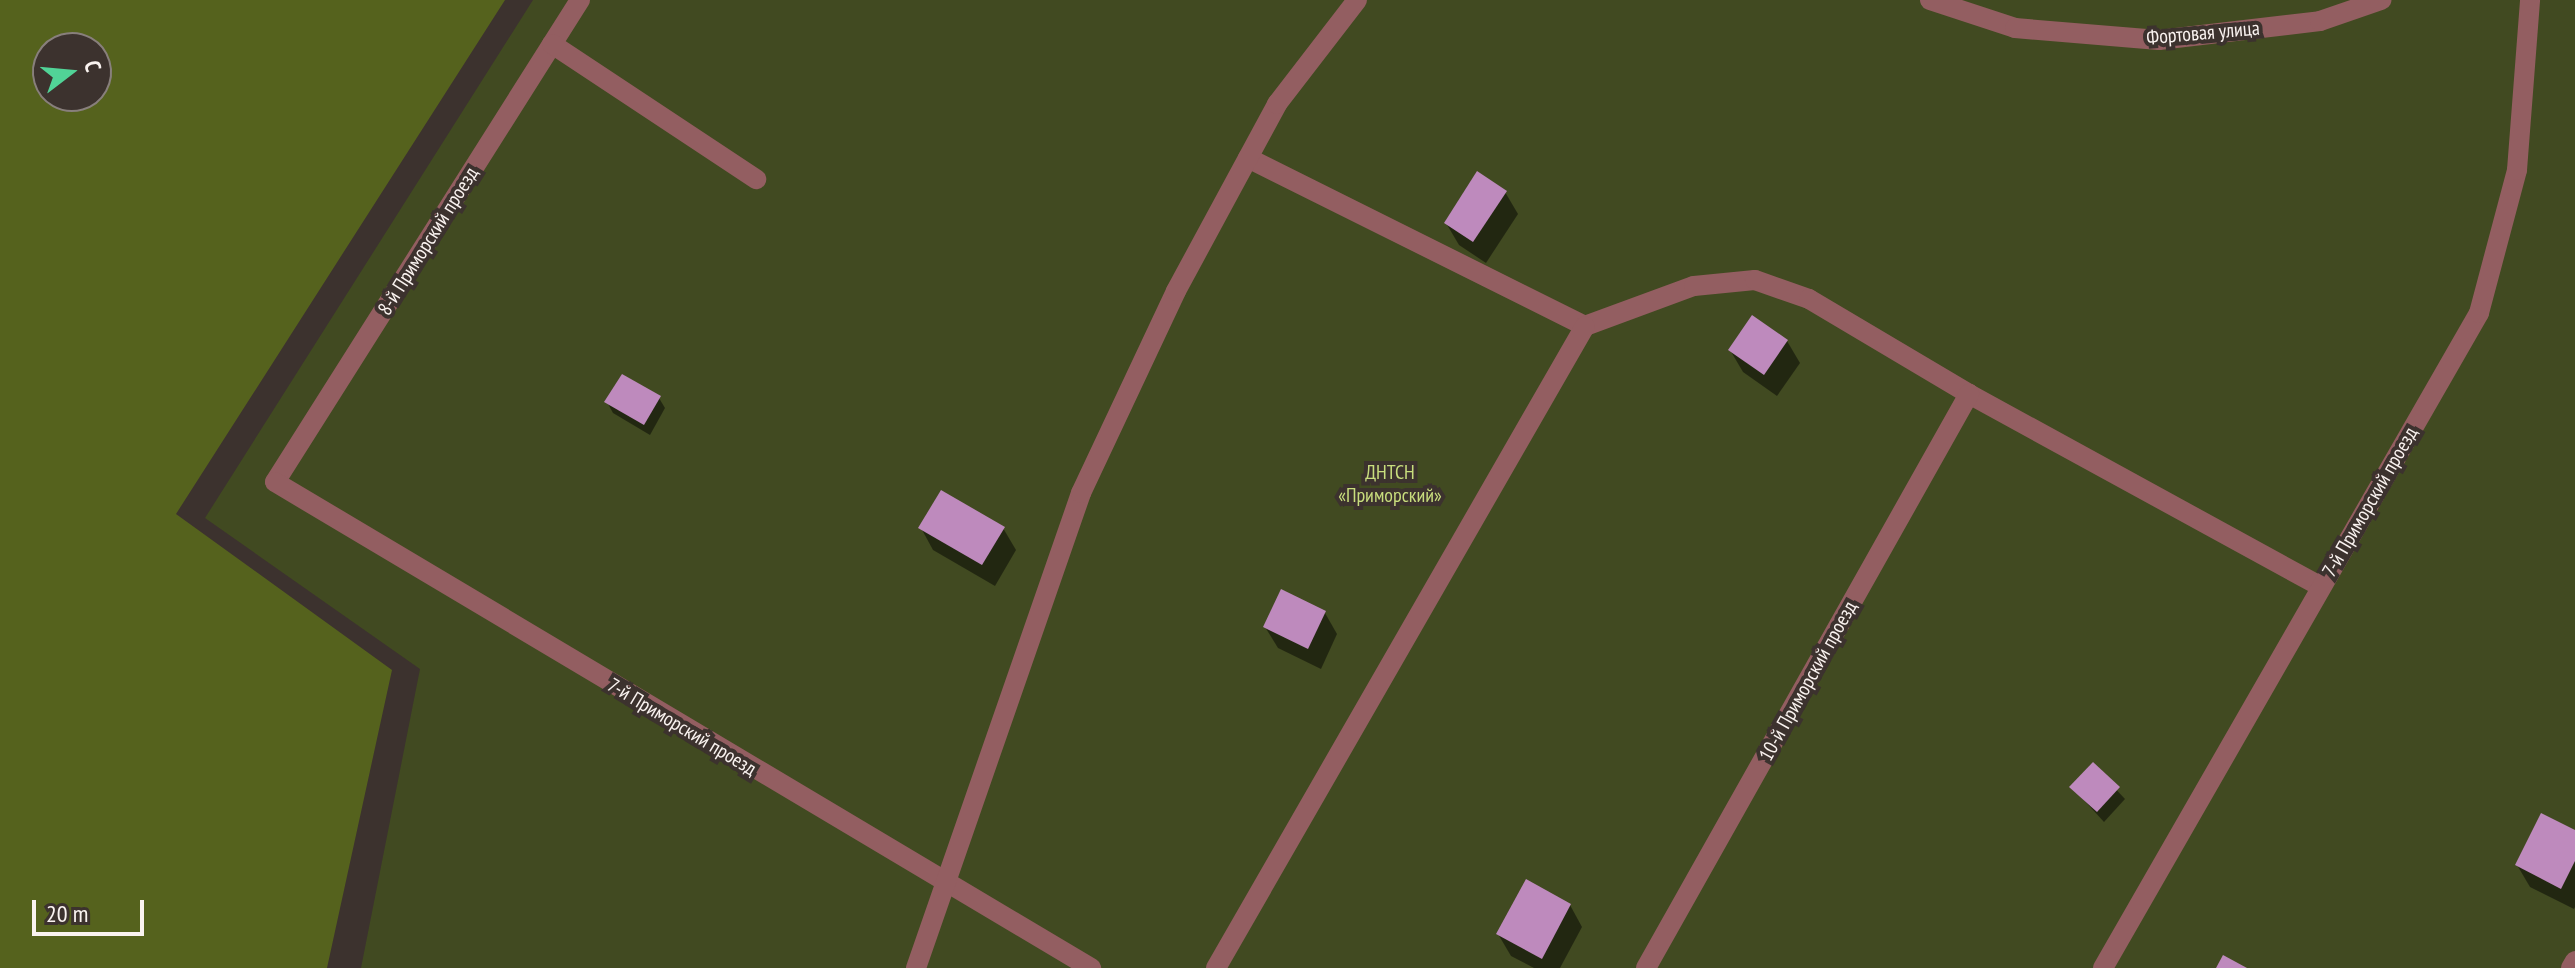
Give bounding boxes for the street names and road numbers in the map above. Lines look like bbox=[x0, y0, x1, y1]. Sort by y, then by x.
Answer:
street label: Фортовая улица bbox=[2145, 16, 2261, 50]
street label: 8-й Приморский проезд bbox=[373, 162, 483, 320]
street label: 7-й Приморский проезд bbox=[2317, 423, 2423, 581]
street label: 10-й Приморский проезд bbox=[1754, 597, 1862, 765]
street label: 7-й Приморский проезд bbox=[603, 673, 761, 781]

